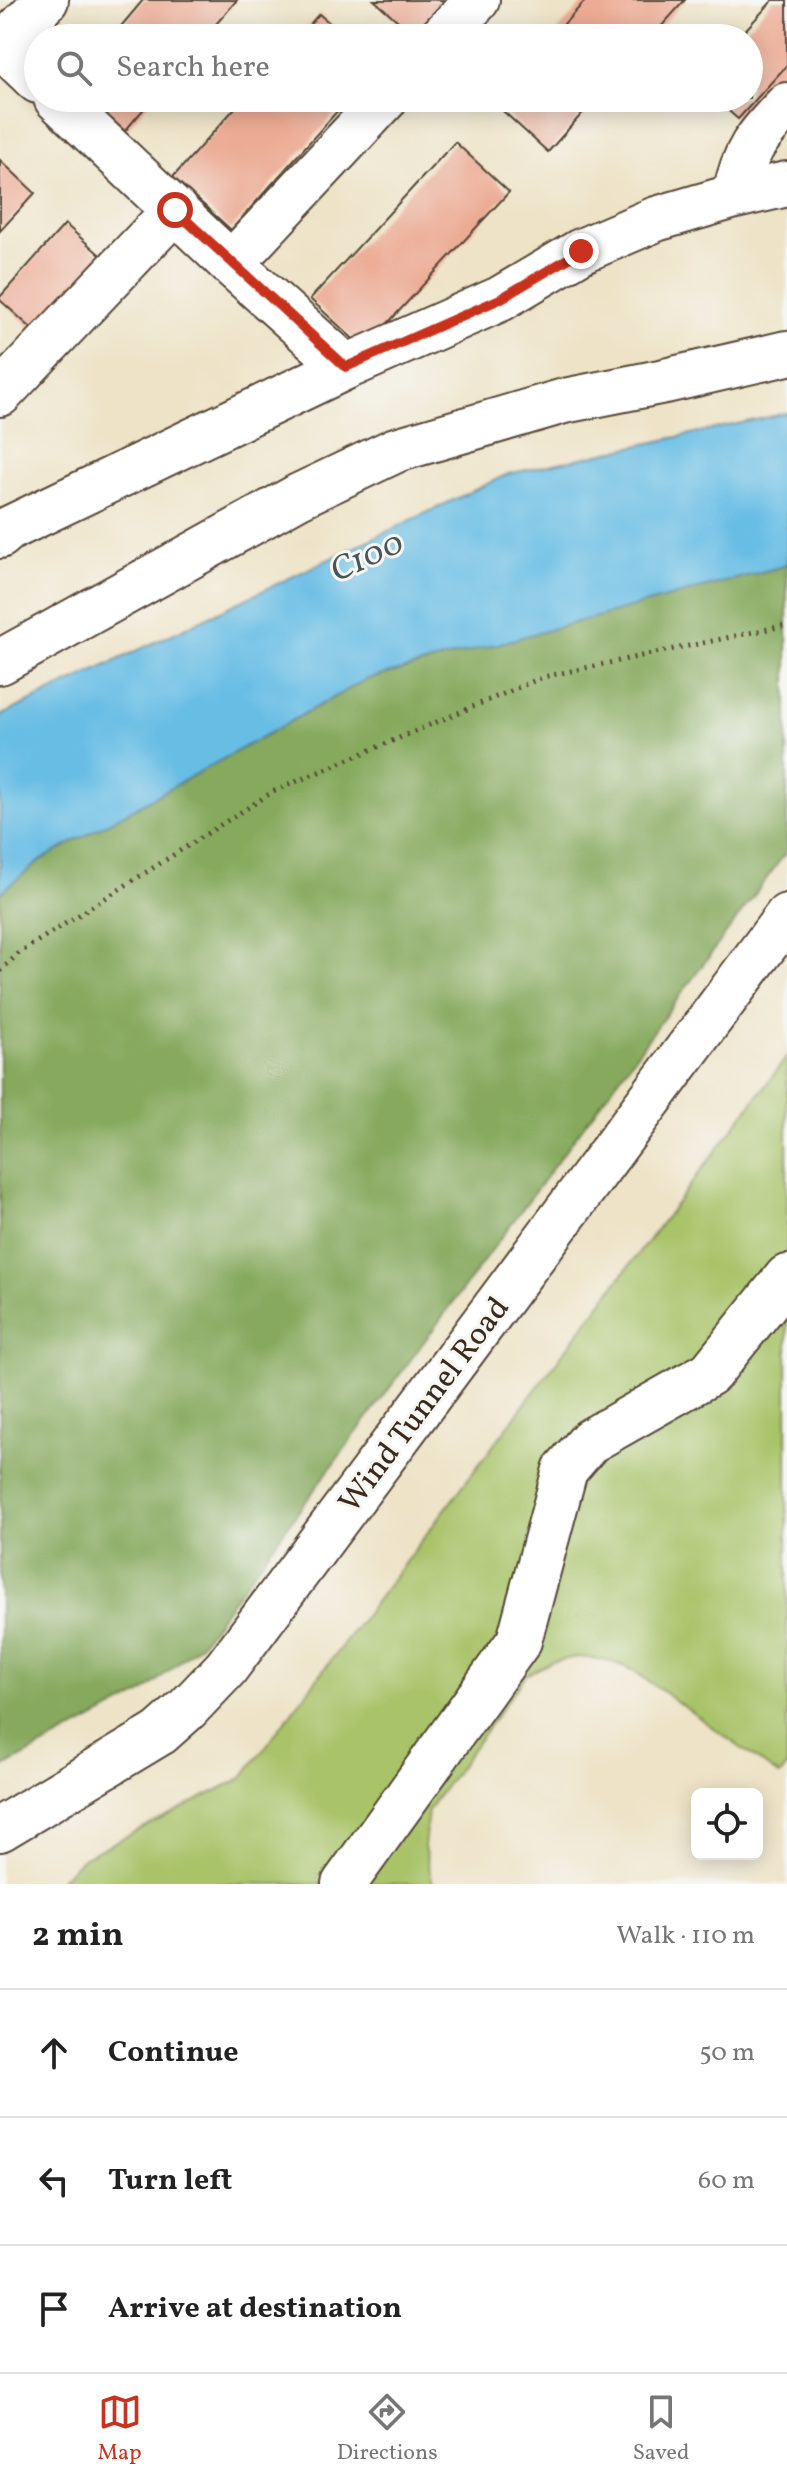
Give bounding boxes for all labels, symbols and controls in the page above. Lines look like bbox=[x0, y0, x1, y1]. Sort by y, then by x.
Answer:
search box bbox=[24, 24, 763, 112]
icon: search bbox=[52, 46, 96, 90]
text: Search here bbox=[116, 47, 270, 89]
route start bbox=[157, 192, 193, 228]
route end bbox=[563, 233, 599, 269]
water label: C100 bbox=[323, 521, 412, 596]
street label: Wind Tunnel Road bbox=[330, 1289, 521, 1523]
map controls bbox=[691, 1788, 763, 1860]
button: locate bbox=[691, 1788, 763, 1860]
text: 2 min bbox=[32, 1913, 124, 1960]
text: Walk · 110 m bbox=[616, 1918, 755, 1954]
icon: ahead bbox=[32, 2031, 76, 2075]
text: Continue bbox=[108, 2032, 239, 2074]
text: 50 m bbox=[699, 2035, 755, 2071]
icon: left bbox=[32, 2159, 76, 2203]
text: Turn left bbox=[108, 2160, 232, 2202]
text: 60 m bbox=[698, 2163, 755, 2199]
icon: arrive bbox=[32, 2287, 76, 2331]
text: Arrive at destination bbox=[108, 2288, 402, 2330]
tab: Map bbox=[98, 2390, 142, 2469]
tab: Directions bbox=[337, 2390, 438, 2469]
tab: Saved bbox=[633, 2390, 689, 2469]

